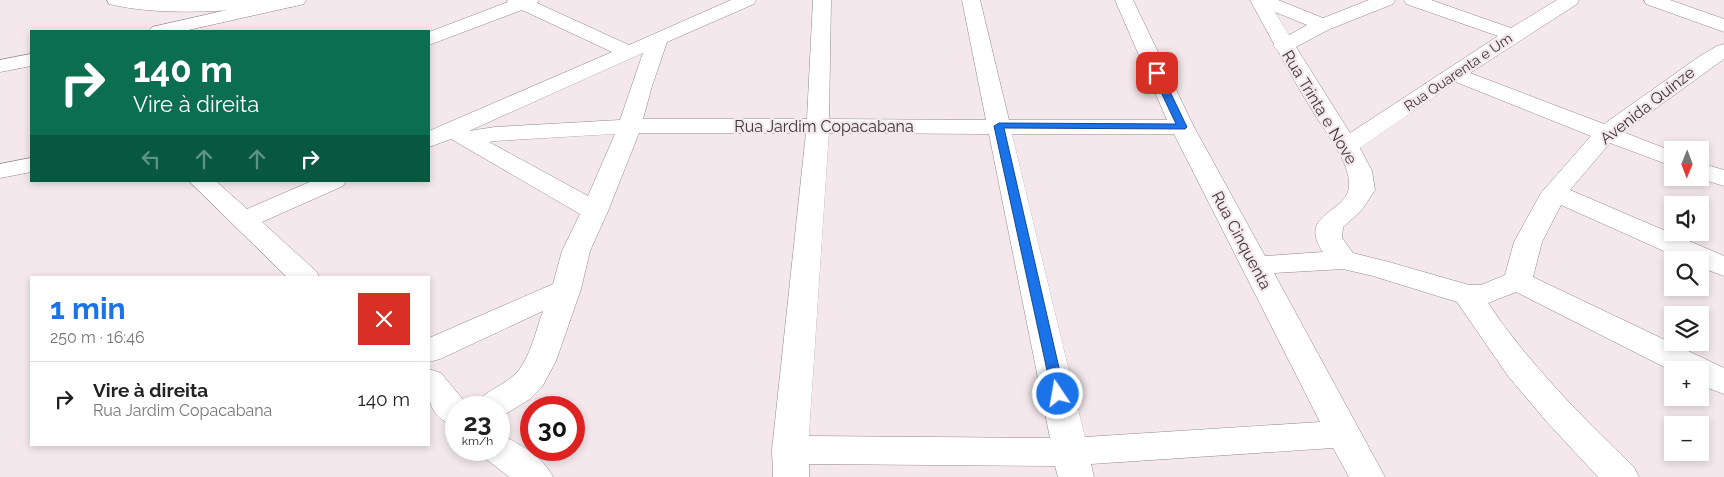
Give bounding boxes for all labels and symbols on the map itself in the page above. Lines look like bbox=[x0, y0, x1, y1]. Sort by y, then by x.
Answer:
street label: Rua Quarenta e Um bbox=[1401, 30, 1515, 114]
street label: Rua Trinta e Nove bbox=[1278, 47, 1361, 168]
pin bbox=[1136, 52, 1178, 94]
street label: Avenida Quinze bbox=[1596, 63, 1698, 148]
street label: Rua Jardim Copacabana bbox=[734, 117, 914, 136]
north arrow bbox=[1664, 141, 1709, 186]
street label: Rua Cinquenta bbox=[1208, 188, 1275, 293]
position arrow bbox=[1031, 367, 1083, 419]
speed limit sign: 30 bbox=[520, 396, 585, 461]

